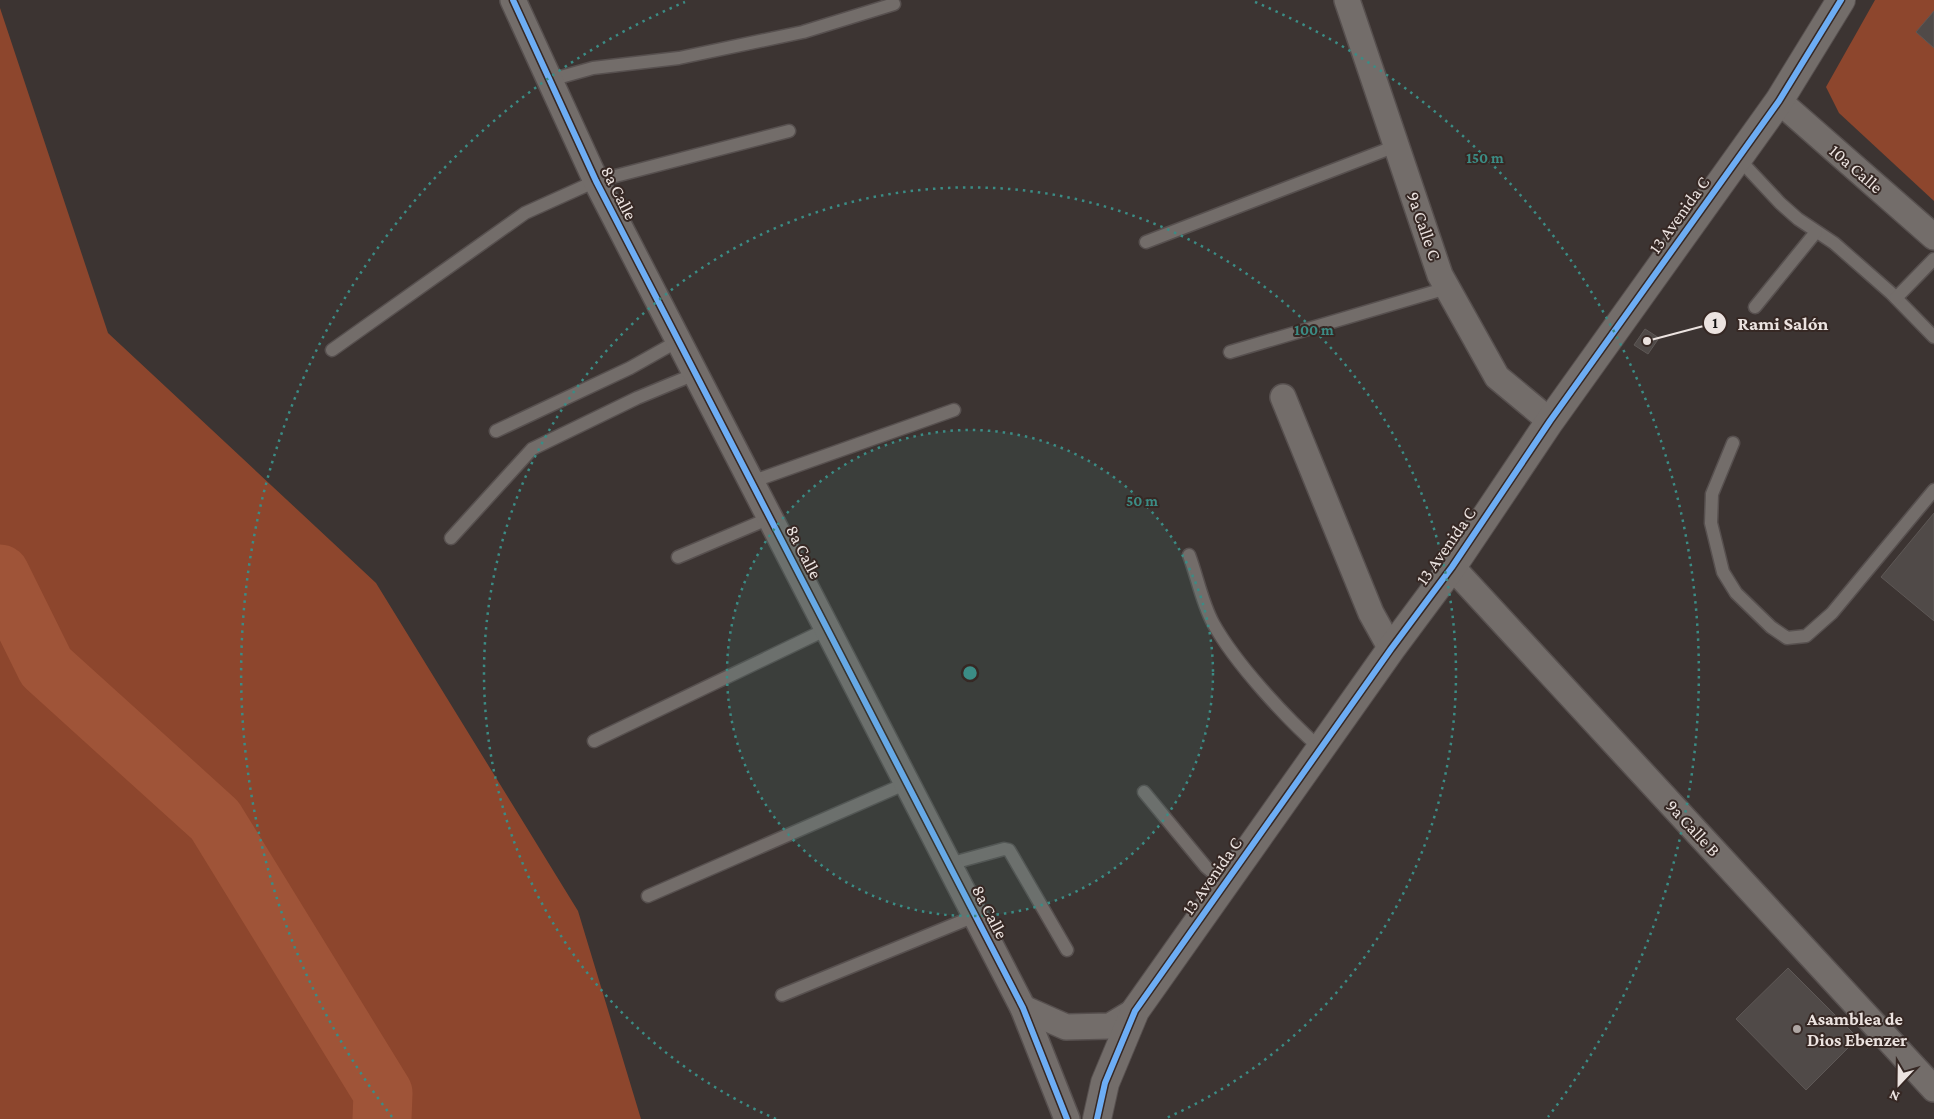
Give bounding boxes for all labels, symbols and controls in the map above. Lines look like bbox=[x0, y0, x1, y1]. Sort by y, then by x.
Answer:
street label: 10a Calle bbox=[1825, 140, 1887, 198]
text: 150 m bbox=[1466, 150, 1504, 166]
street label: 8a Calle bbox=[597, 163, 641, 223]
street label: 13 Avenida C bbox=[1644, 172, 1714, 257]
street label: 9a Calle C bbox=[1403, 189, 1445, 263]
callout: Rami Salón bbox=[1703, 306, 1839, 340]
text: Rami Salón bbox=[1738, 313, 1829, 334]
text: 1 bbox=[1712, 315, 1718, 331]
text: 100 m bbox=[1294, 322, 1334, 338]
text: 50 m bbox=[1126, 493, 1158, 509]
street label: 13 Avenida C bbox=[1412, 503, 1480, 589]
street label: 8a Calle bbox=[782, 522, 826, 582]
centre of rings bbox=[961, 664, 979, 682]
street label: 9a Calle B bbox=[1662, 795, 1724, 861]
street label: 13 Avenida C bbox=[1178, 833, 1246, 919]
street label: 8a Calle bbox=[968, 882, 1012, 942]
place label: Asamblea de Dios Ebenzer bbox=[1806, 1009, 1907, 1050]
marker: Asamblea de Dios Ebenzer bbox=[1791, 1023, 1803, 1035]
north arrow bbox=[1874, 1059, 1924, 1109]
text: N bbox=[1886, 1087, 1902, 1105]

